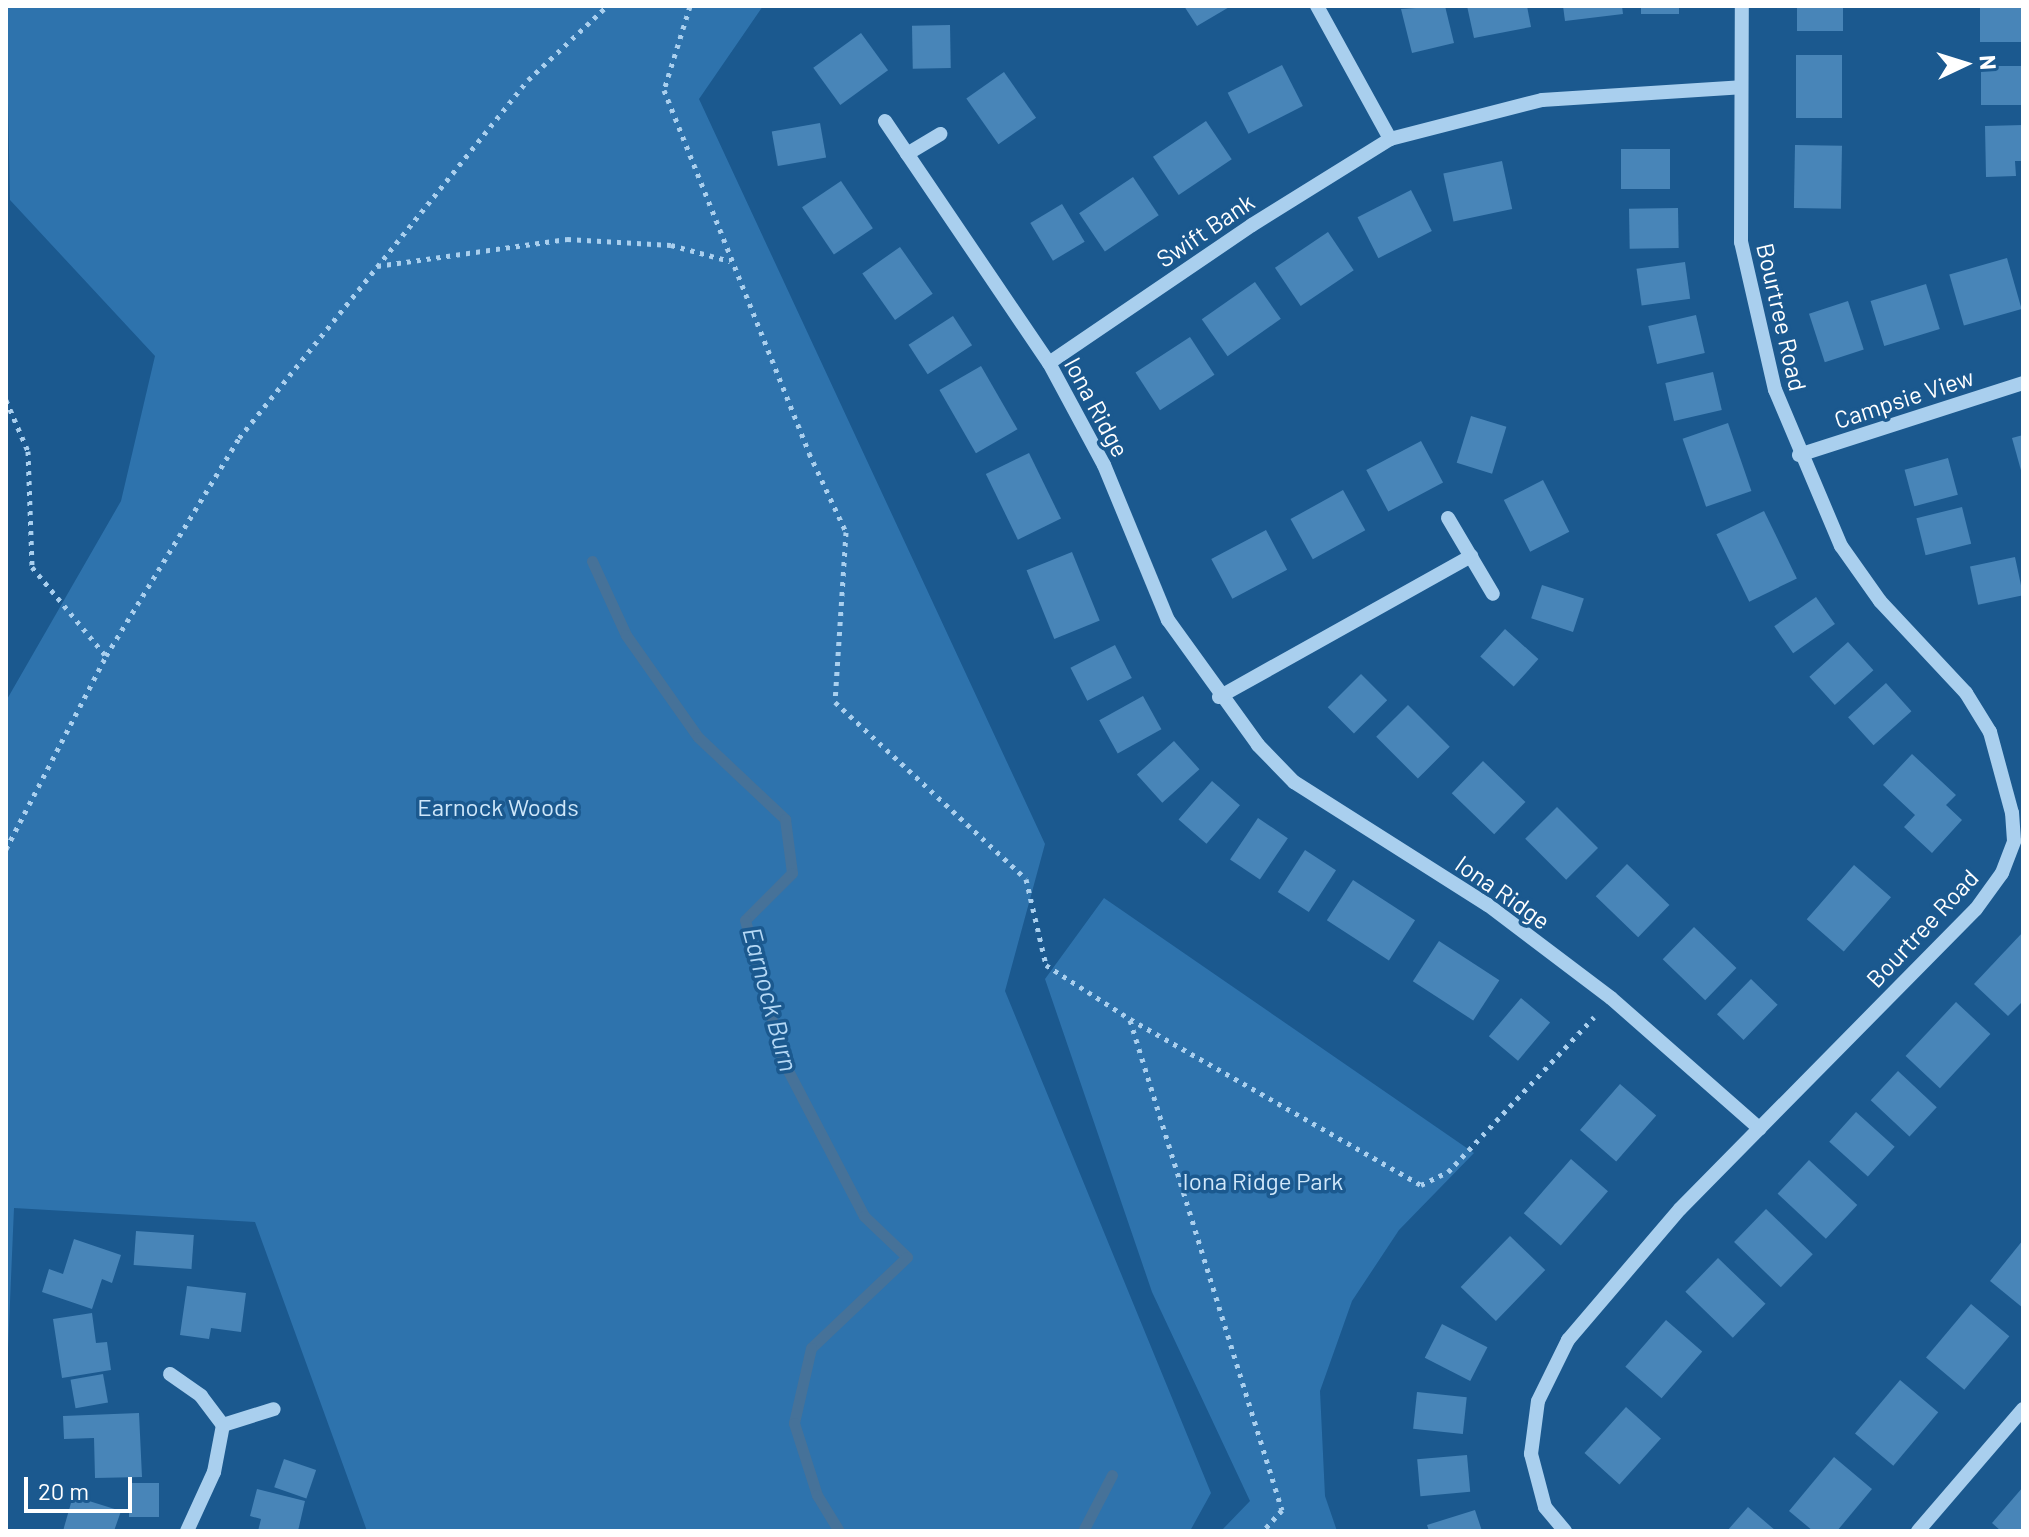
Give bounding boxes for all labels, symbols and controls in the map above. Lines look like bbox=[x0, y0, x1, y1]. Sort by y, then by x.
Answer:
north arrow bbox=[1925, 24, 2005, 104]
text: N bbox=[1975, 54, 2002, 71]
street label: Swift Bank bbox=[1151, 187, 1259, 273]
street label: Bourtree Road bbox=[1751, 240, 1813, 394]
street label: Iona Ridge bbox=[1059, 352, 1135, 462]
street label: Campsie View bbox=[1831, 362, 1977, 434]
park label: Earnock Woods bbox=[417, 793, 579, 821]
street label: Iona Ridge bbox=[1450, 849, 1556, 935]
street label: Bourtree Road bbox=[1860, 863, 1984, 993]
water label: Earnock Burn bbox=[737, 924, 805, 1074]
park label: Iona Ridge Park bbox=[1183, 1167, 1343, 1195]
scale bar bbox=[28, 1461, 136, 1511]
text: 20 m bbox=[38, 1476, 89, 1505]

